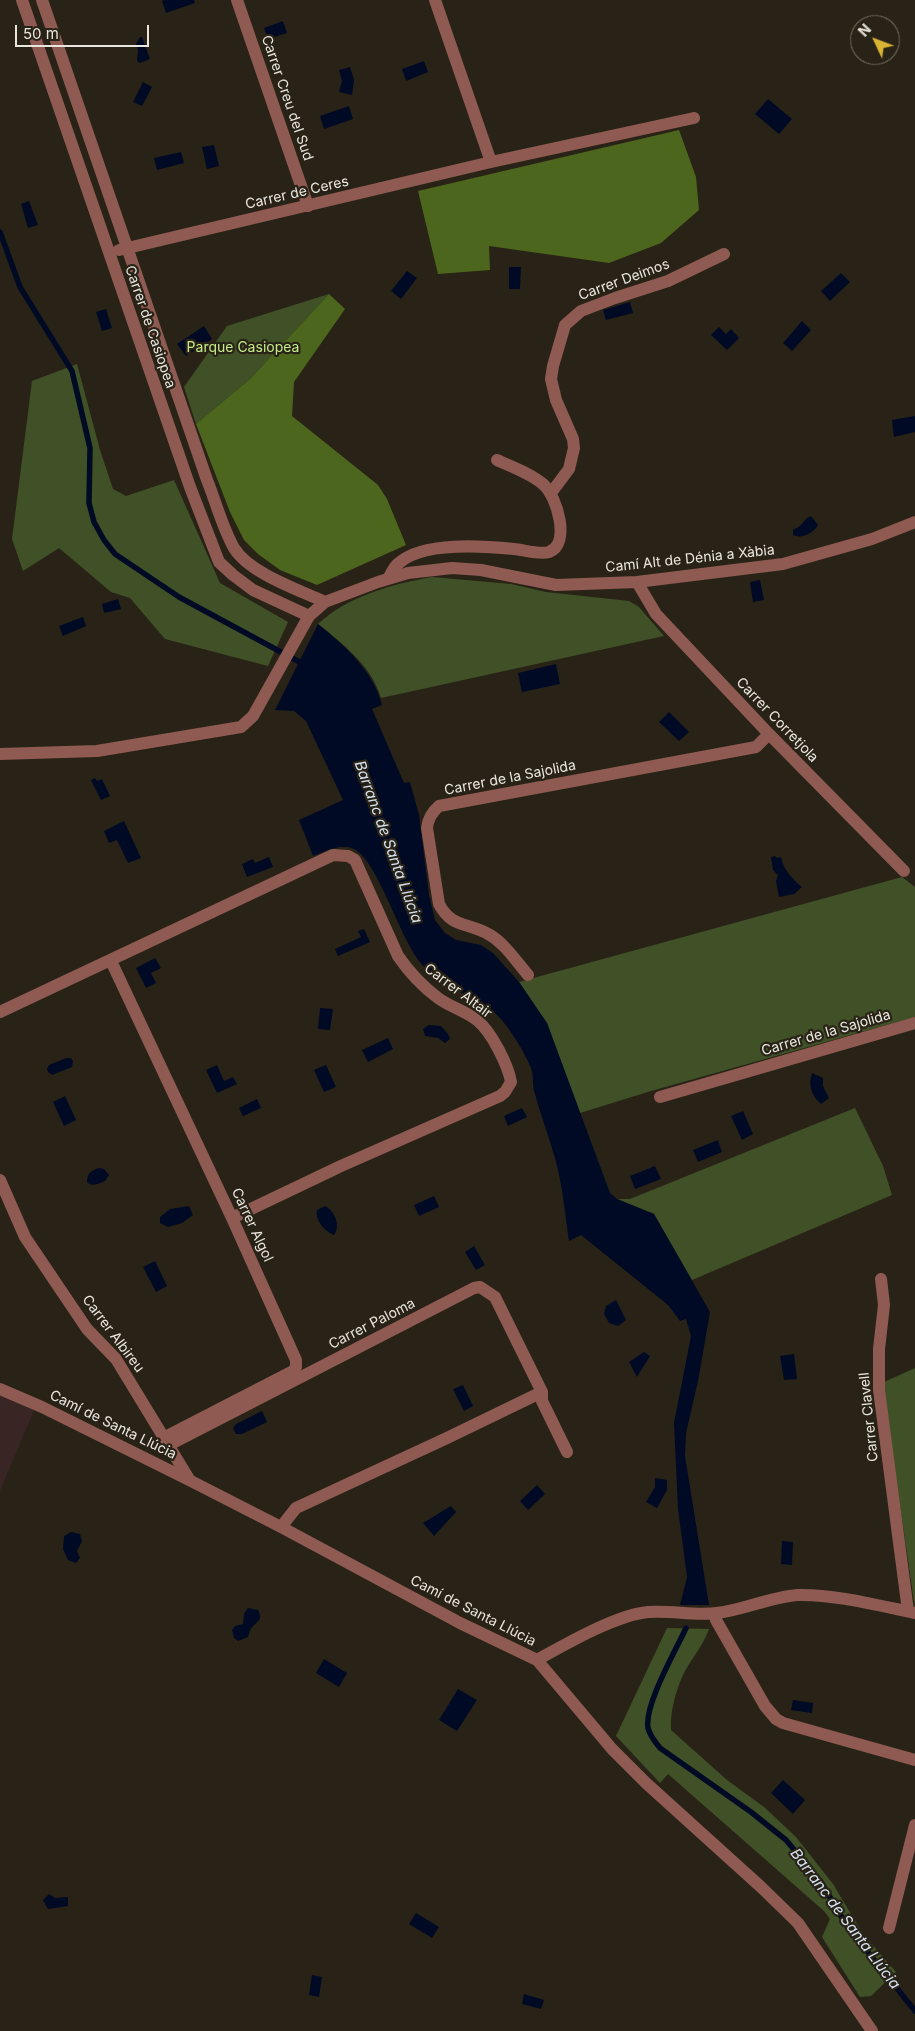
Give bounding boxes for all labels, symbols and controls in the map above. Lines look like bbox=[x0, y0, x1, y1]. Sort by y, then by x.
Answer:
scale bar bbox=[18, 15, 151, 47]
north arrow bbox=[850, 15, 900, 65]
text: N bbox=[855, 20, 874, 40]
text: 50 m bbox=[23, 24, 59, 43]
street label: Carrer Creu del Sud bbox=[258, 33, 316, 163]
street label: Carrer de Ceres bbox=[244, 173, 350, 213]
street label: Carrer Deimos bbox=[576, 256, 672, 304]
street label: Carrer de Casiopea bbox=[121, 263, 179, 391]
park label: Parque Casiopea bbox=[187, 340, 299, 356]
street label: Camí Alt de Dénia a Xàbia bbox=[605, 542, 775, 576]
street label: Carrer Corretjola bbox=[732, 674, 822, 766]
street label: Carrer de la Sajolida bbox=[443, 757, 577, 799]
water label: Barranc de Santa Llúcia bbox=[350, 758, 426, 926]
street label: Carrer Altair bbox=[421, 960, 495, 1022]
street label: Carrer de la Sajolida bbox=[759, 1007, 893, 1059]
street label: Carrer Algol bbox=[228, 1185, 276, 1265]
street label: Carrer Albireu bbox=[78, 1292, 148, 1376]
street label: Carrer Paloma bbox=[326, 1295, 418, 1353]
street label: Carrer Clavell bbox=[856, 1371, 882, 1463]
street label: Camí de Santa Llúcia bbox=[47, 1387, 179, 1463]
street label: Camí de Santa Llúcia bbox=[407, 1572, 539, 1650]
water label: Barranc de Santa Llúcia bbox=[786, 1845, 904, 1993]

